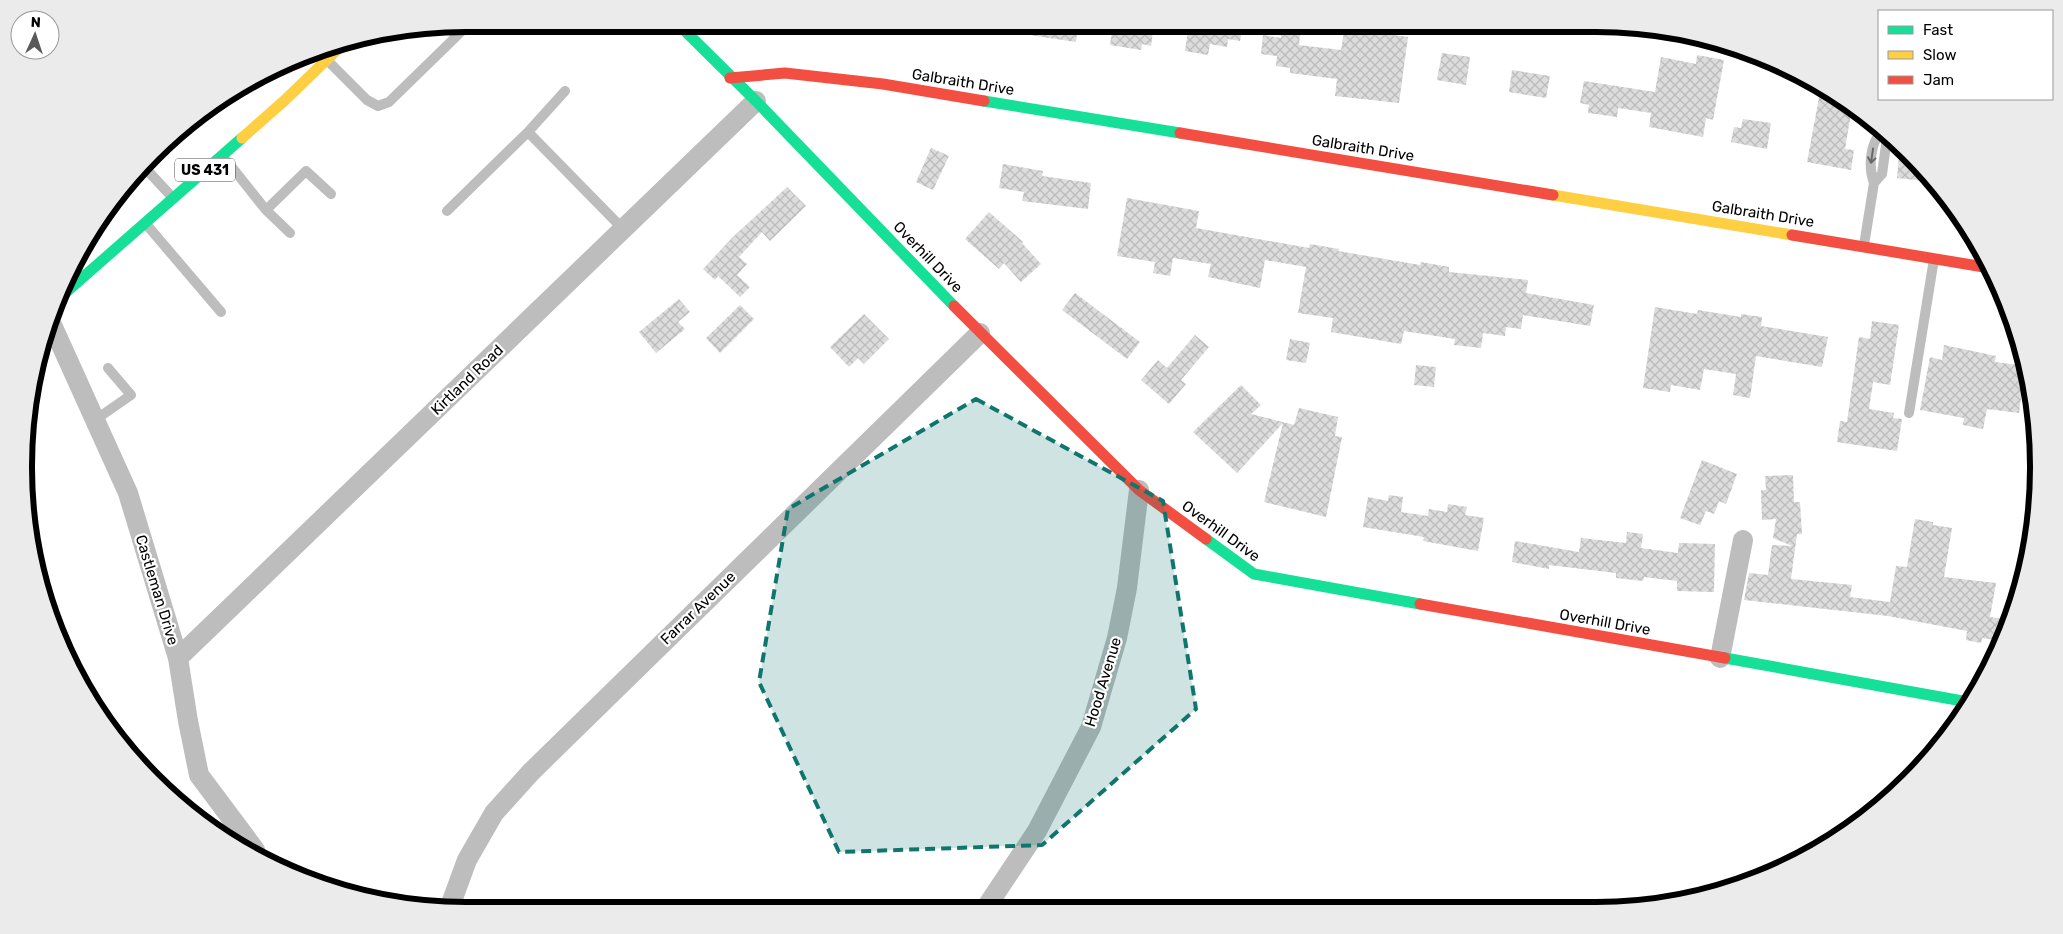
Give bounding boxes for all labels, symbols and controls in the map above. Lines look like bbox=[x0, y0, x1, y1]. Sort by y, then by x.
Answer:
north arrow bbox=[10, 10, 60, 60]
legend bbox=[1878, 10, 2053, 100]
text: N bbox=[30, 14, 41, 31]
text: Fast bbox=[1923, 21, 1953, 39]
text: Slow bbox=[1923, 46, 1956, 64]
street label: Galbraith Drive bbox=[911, 65, 1015, 99]
text: Jam bbox=[1923, 71, 1954, 89]
street label: Galbraith Drive bbox=[1311, 131, 1415, 165]
one-way arrow bbox=[1867, 147, 1877, 163]
road number: US 431 bbox=[175, 158, 235, 182]
street label: Galbraith Drive bbox=[1711, 197, 1815, 231]
street label: Overhill Drive bbox=[890, 218, 966, 296]
street label: Kirtland Road bbox=[427, 341, 507, 419]
street label: Overhill Drive bbox=[1178, 497, 1264, 565]
street label: Castleman Drive bbox=[132, 533, 182, 647]
street label: Farrar Avenue bbox=[657, 568, 739, 648]
street label: Overhill Drive bbox=[1558, 605, 1652, 639]
street label: Hood Avenue bbox=[1081, 635, 1125, 729]

